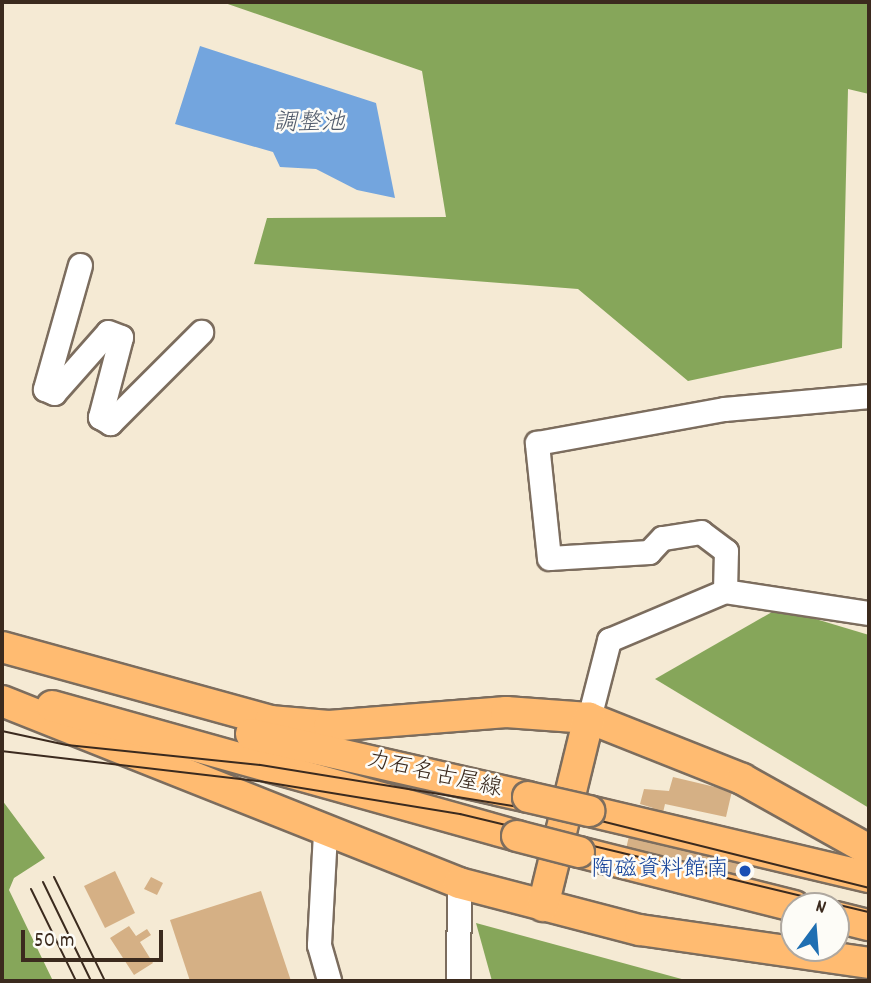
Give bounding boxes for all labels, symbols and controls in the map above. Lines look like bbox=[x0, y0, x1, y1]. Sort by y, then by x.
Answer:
water label: 調整池 bbox=[273, 111, 345, 139]
street label: 力石名古屋線 bbox=[364, 747, 504, 805]
place label: 陶磁資料館南 bbox=[591, 857, 729, 885]
marker: 陶磁資料館南 bbox=[735, 861, 755, 881]
north arrow bbox=[780, 892, 850, 962]
text: N bbox=[812, 894, 829, 923]
scale bar bbox=[24, 916, 166, 960]
text: 50 m bbox=[34, 927, 74, 957]

